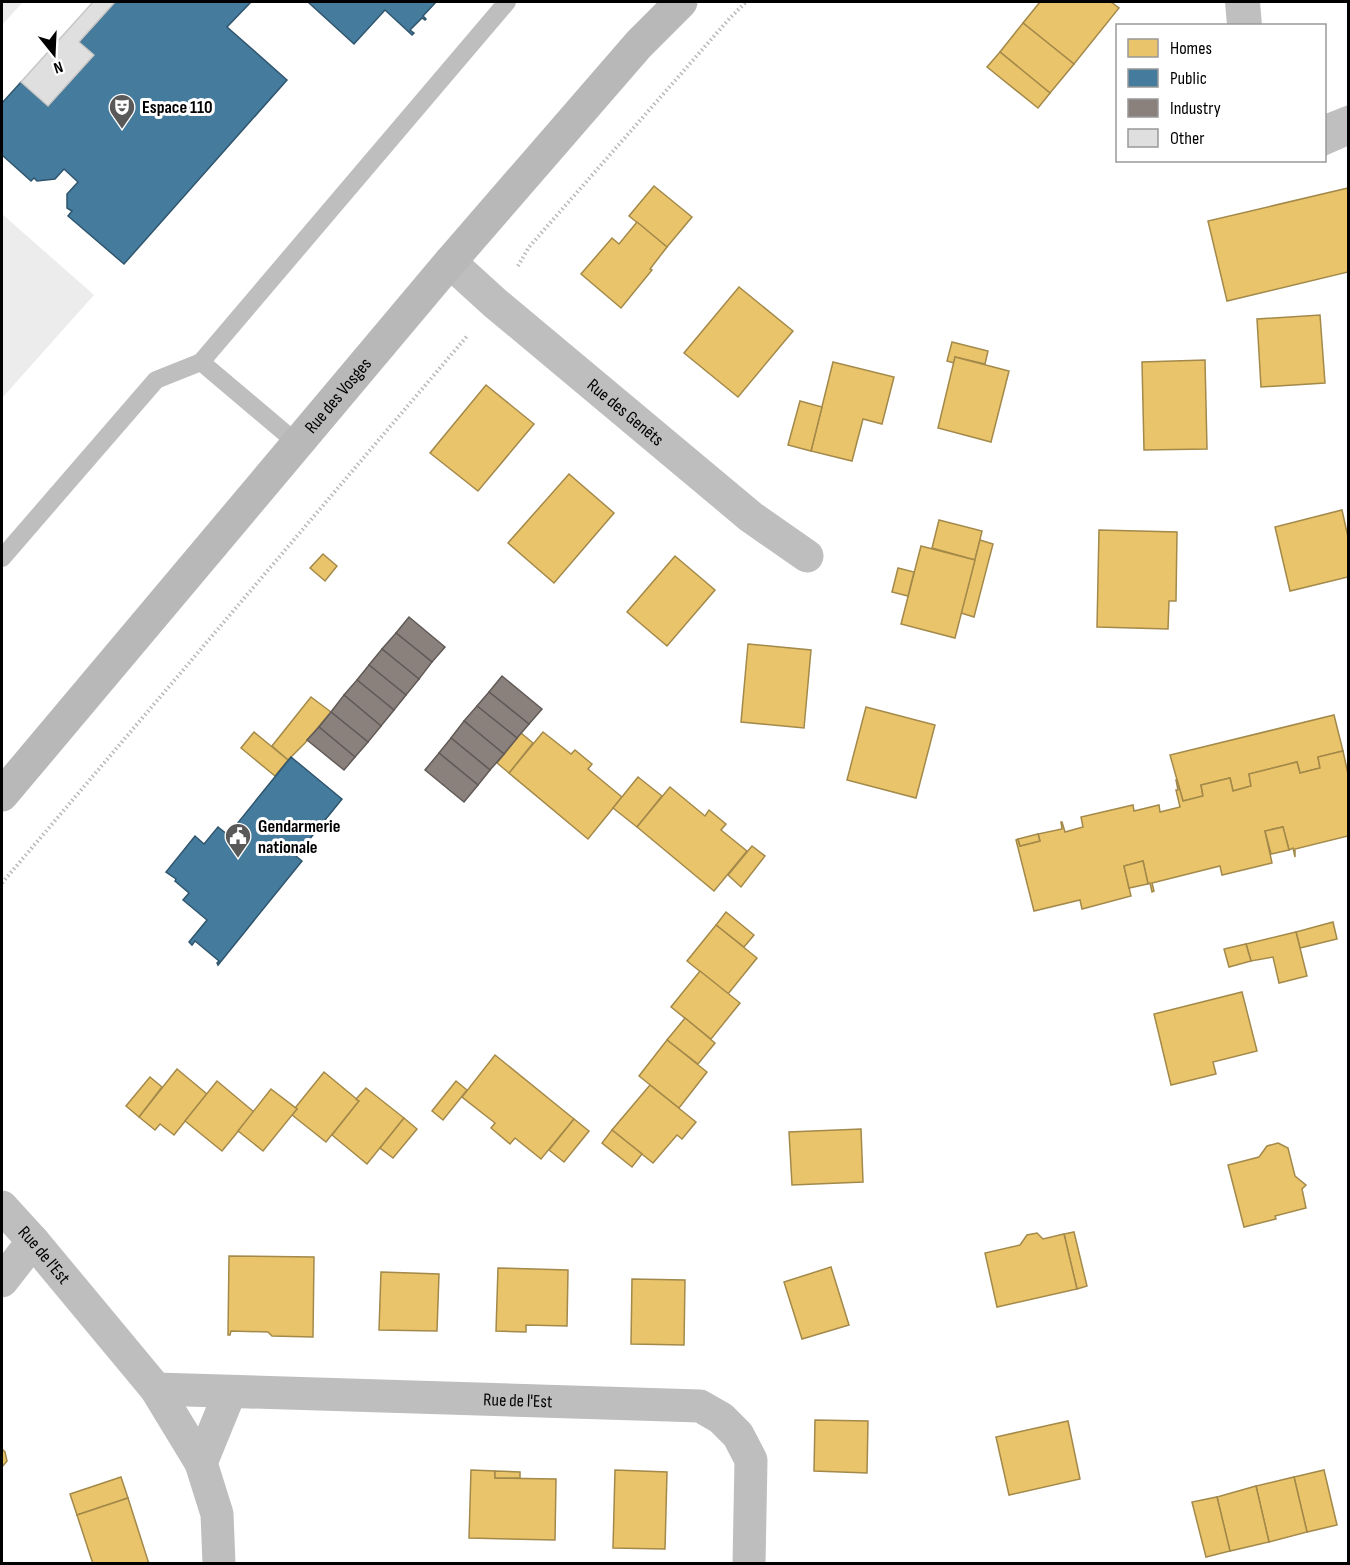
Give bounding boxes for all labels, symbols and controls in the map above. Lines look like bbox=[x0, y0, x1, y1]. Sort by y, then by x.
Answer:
north arrow bbox=[24, 24, 84, 84]
legend bbox=[1116, 24, 1326, 162]
text: Homes bbox=[1170, 38, 1212, 59]
text: N bbox=[51, 56, 65, 77]
text: Public bbox=[1170, 68, 1207, 89]
theatre icon: Espace 110 bbox=[107, 92, 137, 130]
place label: Espace 110 bbox=[142, 97, 213, 118]
text: Industry bbox=[1170, 98, 1221, 119]
text: Other bbox=[1170, 128, 1204, 149]
street label: Rue des Vosges bbox=[301, 354, 376, 438]
street label: Rue des Genêts bbox=[583, 375, 668, 450]
place label: Gendarmerie nationale bbox=[258, 816, 340, 858]
public building icon: Gendarmerie nationale bbox=[223, 821, 253, 859]
street label: Rue de l'Est bbox=[14, 1222, 75, 1289]
street label: Rue de l'Est bbox=[483, 1389, 553, 1412]

